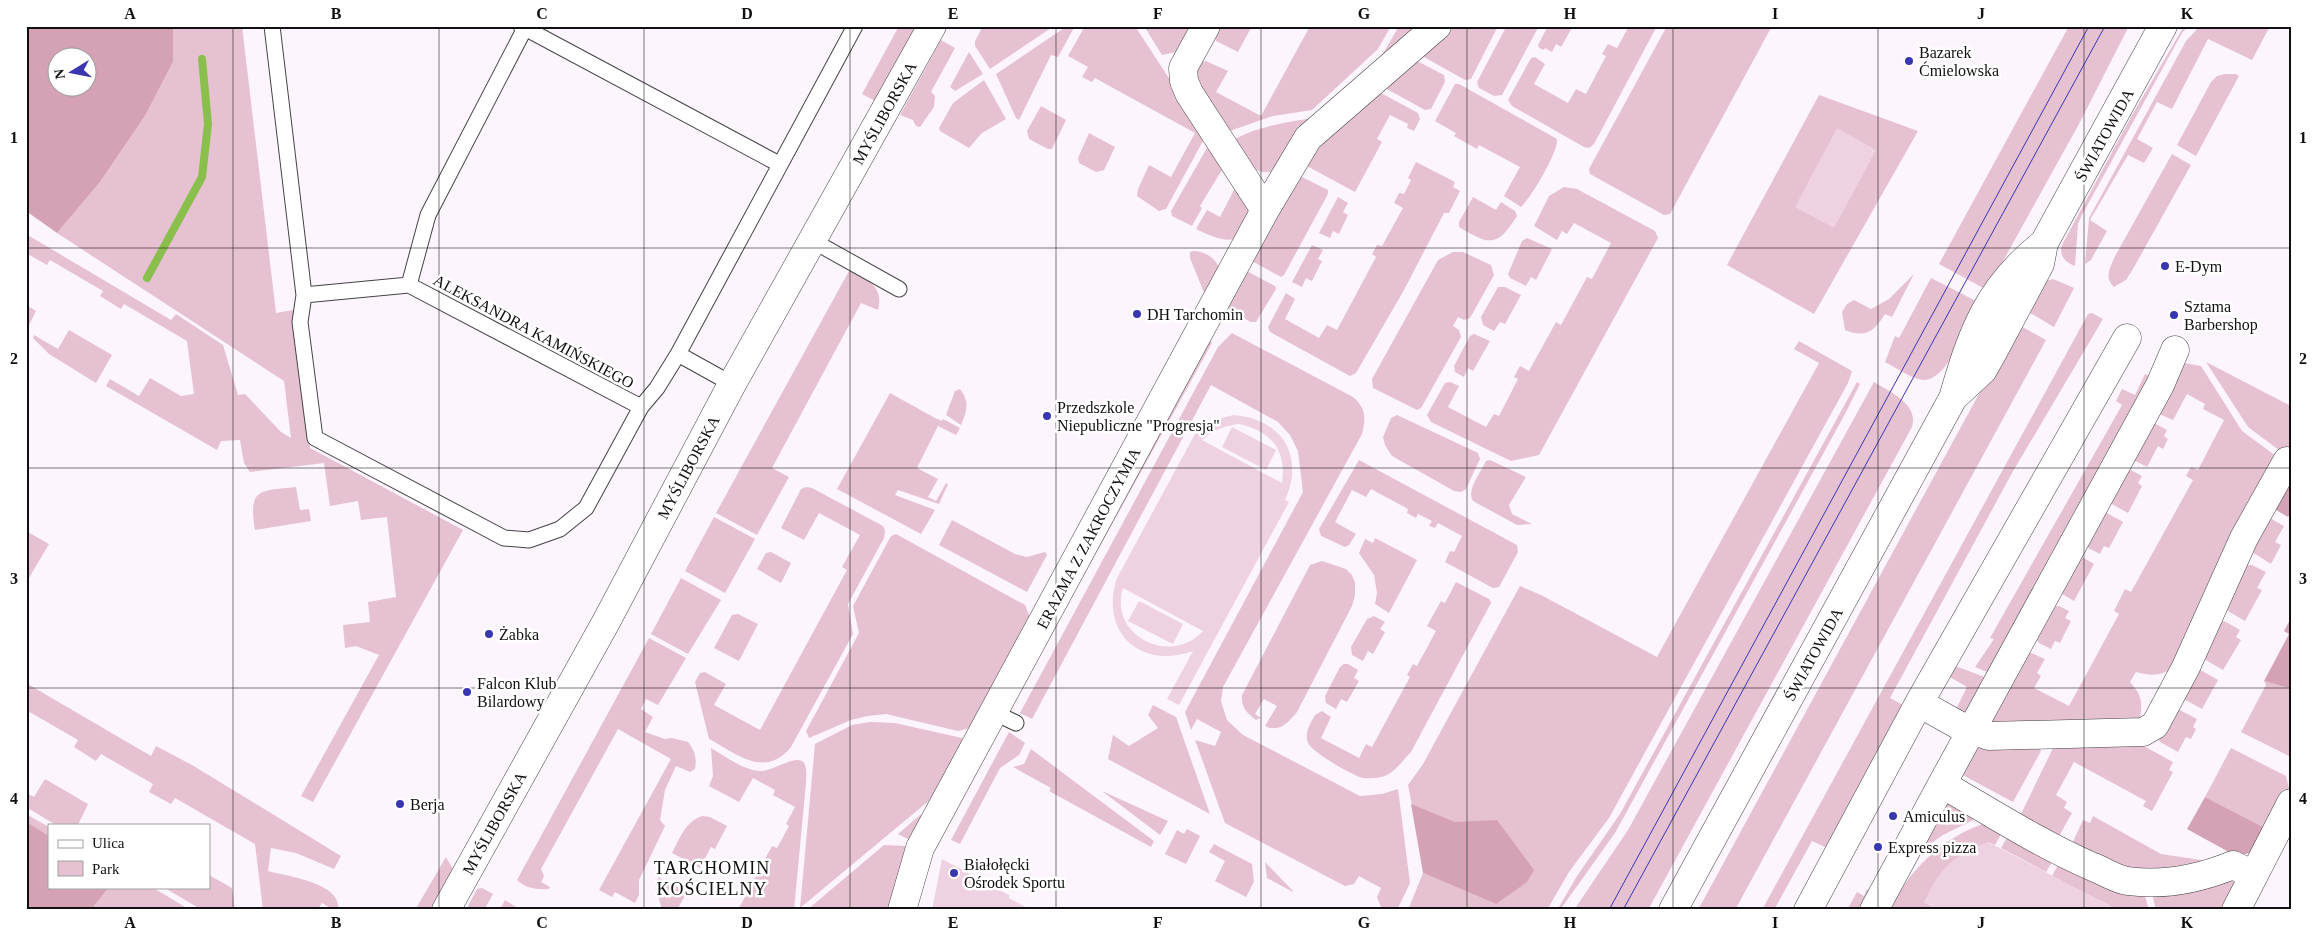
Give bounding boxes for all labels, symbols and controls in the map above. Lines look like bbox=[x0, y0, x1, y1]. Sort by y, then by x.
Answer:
text: A bbox=[124, 5, 136, 22]
text: B bbox=[331, 5, 342, 22]
text: C bbox=[536, 5, 548, 22]
text: D bbox=[741, 5, 753, 22]
text: E bbox=[948, 5, 958, 22]
text: F bbox=[1153, 5, 1163, 22]
text: G bbox=[1358, 5, 1371, 22]
text: H bbox=[1564, 5, 1577, 22]
text: I bbox=[1772, 5, 1778, 22]
text: J bbox=[1977, 5, 1985, 22]
text: K bbox=[2181, 5, 2194, 22]
place label: Bazarek Ćmielowska bbox=[1919, 44, 1999, 79]
north arrow bbox=[48, 48, 98, 98]
marker: Bazarek Ćmielowska bbox=[1903, 55, 1915, 67]
street label: MYŚLIBORSKA bbox=[848, 58, 920, 168]
text: N bbox=[51, 68, 68, 80]
street label: ŚWIATOWIDA bbox=[2071, 85, 2137, 185]
text: 1 bbox=[10, 129, 18, 146]
text: 1 bbox=[2299, 129, 2307, 146]
place label: E-Dym bbox=[2175, 258, 2223, 276]
marker: E-Dym bbox=[2159, 260, 2171, 272]
street label: ALEKSANDRA KAMIŃSKIEGO bbox=[431, 270, 637, 392]
place label: Sztama Barbershop bbox=[2184, 298, 2258, 334]
place label: DH Tarchomin bbox=[1147, 306, 1243, 323]
marker: DH Tarchomin bbox=[1131, 308, 1143, 320]
marker: Sztama Barbershop bbox=[2168, 309, 2180, 321]
text: 2 bbox=[10, 350, 18, 367]
text: 2 bbox=[2299, 350, 2307, 367]
place label: Przedszkole Niepubliczne "Progresja" bbox=[1057, 399, 1220, 435]
marker: Przedszkole Niepubliczne "Progresja" bbox=[1041, 410, 1053, 422]
street label: MYŚLIBORSKA bbox=[653, 412, 723, 522]
street label: ERAZMA Z ZAKROCZYMIA bbox=[1033, 444, 1144, 632]
text: 3 bbox=[10, 570, 18, 587]
text: 3 bbox=[2299, 570, 2307, 587]
street label: ŚWIATOWIDA bbox=[1780, 604, 1846, 704]
place label: Żabka bbox=[499, 626, 539, 643]
marker: Żabka bbox=[483, 628, 495, 640]
place label: Falcon Klub Bilardowy bbox=[477, 675, 557, 711]
marker: Falcon Klub Bilardowy bbox=[461, 686, 473, 698]
street label: MYŚLIBORSKA bbox=[458, 768, 530, 878]
text: 4 bbox=[10, 790, 18, 807]
text: 4 bbox=[2299, 790, 2307, 807]
place label: Berja bbox=[410, 796, 445, 814]
marker: Berja bbox=[394, 798, 406, 810]
place label: Amiculus bbox=[1903, 808, 1965, 825]
marker: Amiculus bbox=[1887, 810, 1899, 822]
legend bbox=[48, 824, 210, 888]
text: Ulica bbox=[92, 835, 125, 851]
place label: Express pizza bbox=[1888, 839, 1976, 857]
marker: Express pizza bbox=[1872, 841, 1884, 853]
place label: Białołęcki Ośrodek Sportu bbox=[964, 856, 1065, 892]
district label: TARCHOMIN KOŚCIELNY bbox=[654, 858, 770, 899]
text: Park bbox=[92, 861, 120, 877]
marker: Białołęcki Ośrodek Sportu bbox=[948, 867, 960, 879]
text: A bbox=[124, 914, 136, 931]
text: B bbox=[331, 914, 342, 931]
text: C bbox=[536, 914, 548, 931]
text: D bbox=[741, 914, 753, 931]
text: E bbox=[948, 914, 958, 931]
text: F bbox=[1153, 914, 1163, 931]
text: G bbox=[1358, 914, 1371, 931]
text: H bbox=[1564, 914, 1577, 931]
text: I bbox=[1772, 914, 1778, 931]
text: J bbox=[1977, 914, 1985, 931]
text: K bbox=[2181, 914, 2194, 931]

